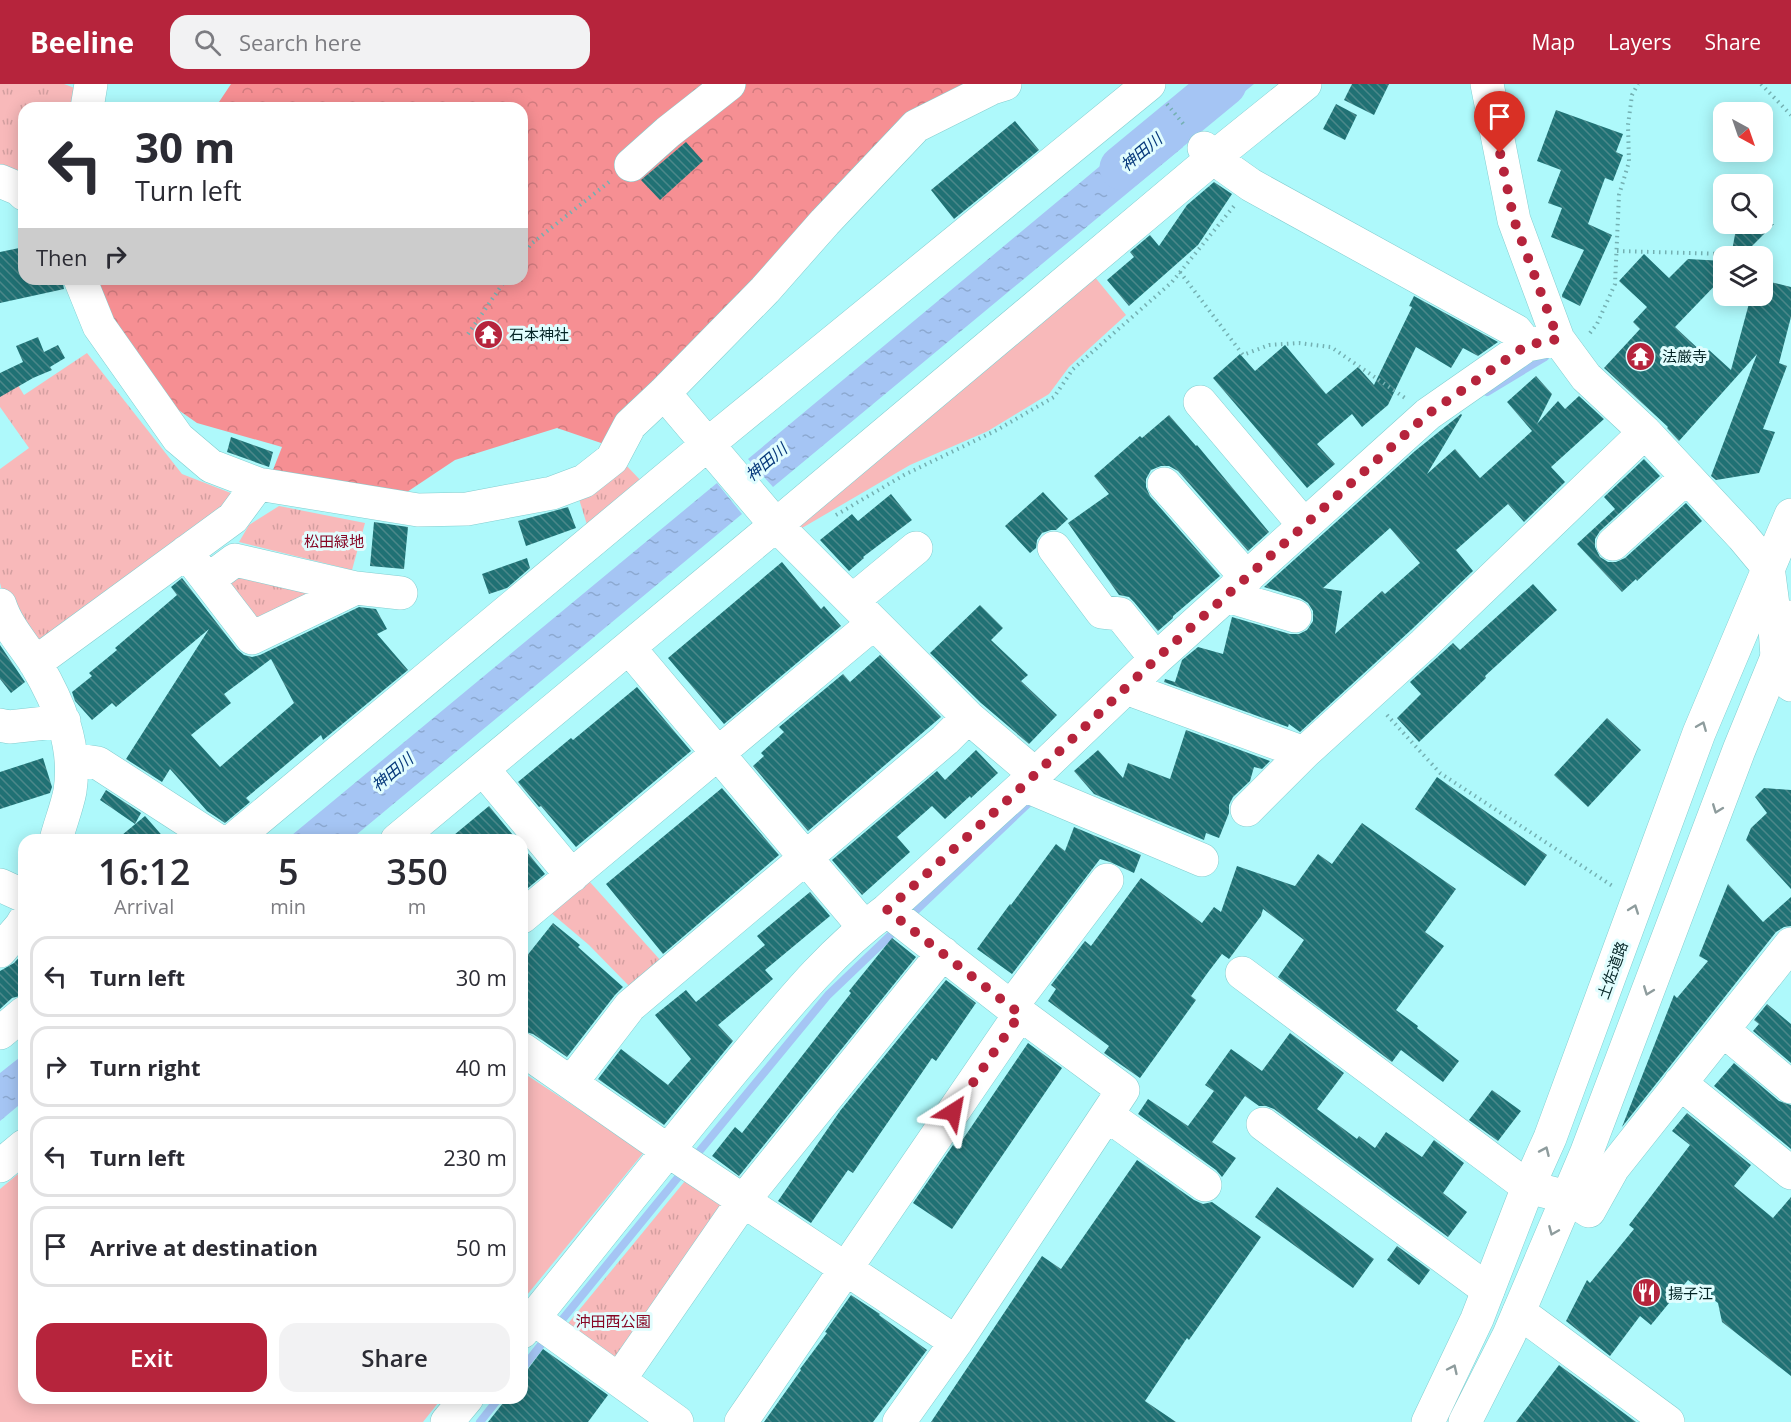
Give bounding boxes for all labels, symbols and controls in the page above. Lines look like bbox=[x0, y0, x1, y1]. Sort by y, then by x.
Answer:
search box bbox=[170, 15, 590, 69]
text: Beeline bbox=[30, 23, 134, 61]
icon: search bbox=[191, 26, 224, 59]
text: Search here bbox=[239, 27, 362, 57]
text: Map bbox=[1532, 28, 1575, 56]
text: Layers bbox=[1608, 28, 1672, 56]
text: Share bbox=[1705, 28, 1761, 56]
pin bbox=[1474, 91, 1525, 153]
icon: arrive bbox=[1483, 100, 1516, 133]
north arrow bbox=[1713, 102, 1773, 162]
map controls bbox=[1713, 102, 1773, 306]
text: 30 m bbox=[135, 118, 235, 175]
icon: left bbox=[36, 126, 114, 204]
water label: 神田川 bbox=[1116, 127, 1168, 176]
text: Turn left bbox=[135, 172, 242, 209]
button: search bbox=[1713, 174, 1773, 234]
icon: right bbox=[99, 240, 132, 273]
text: Then bbox=[36, 242, 87, 272]
button: layers bbox=[1713, 246, 1773, 306]
temple icon: 石本神社 bbox=[472, 318, 504, 350]
place label: 石本神社 bbox=[509, 324, 569, 344]
temple icon: 法厳寺 bbox=[1625, 340, 1657, 372]
place label: 法厳寺 bbox=[1662, 346, 1707, 366]
water label: 神田川 bbox=[741, 437, 793, 486]
park label: 松田緑地 bbox=[304, 531, 364, 551]
one-way arrow bbox=[1695, 721, 1707, 732]
water label: 神田川 bbox=[367, 747, 419, 796]
one-way arrow bbox=[1712, 802, 1724, 813]
text: 16:12 bbox=[98, 847, 190, 896]
text: 5 bbox=[278, 847, 299, 896]
text: 350 bbox=[386, 847, 448, 896]
text: Arrival bbox=[114, 893, 174, 920]
text: min bbox=[270, 893, 306, 920]
text: m bbox=[408, 893, 426, 920]
one-way arrow bbox=[1627, 904, 1640, 915]
street label: 土佐道路 bbox=[1592, 938, 1632, 1002]
icon: left bbox=[39, 960, 72, 993]
text: Turn left bbox=[90, 962, 185, 992]
text: 30 m bbox=[456, 962, 507, 992]
one-way arrow bbox=[1642, 985, 1655, 996]
icon: right bbox=[39, 1050, 72, 1083]
text: Turn right bbox=[90, 1052, 201, 1082]
text: 40 m bbox=[456, 1052, 507, 1082]
position arrow bbox=[921, 1080, 985, 1144]
icon: left bbox=[39, 1140, 72, 1173]
text: Turn left bbox=[90, 1142, 185, 1172]
text: 230 m bbox=[443, 1142, 507, 1172]
one-way arrow bbox=[1537, 1146, 1549, 1157]
one-way arrow bbox=[1548, 1224, 1560, 1235]
icon: arrive bbox=[39, 1230, 72, 1263]
text: Arrive at destination bbox=[90, 1232, 318, 1262]
text: 50 m bbox=[456, 1232, 507, 1262]
restaurant icon: 揚子江 bbox=[1631, 1277, 1663, 1309]
place label: 揚子江 bbox=[1668, 1283, 1713, 1303]
park label: 沖田西公園 bbox=[575, 1311, 651, 1331]
button: Exit bbox=[36, 1323, 267, 1392]
button: Share bbox=[279, 1323, 510, 1392]
one-way arrow bbox=[1445, 1365, 1457, 1376]

